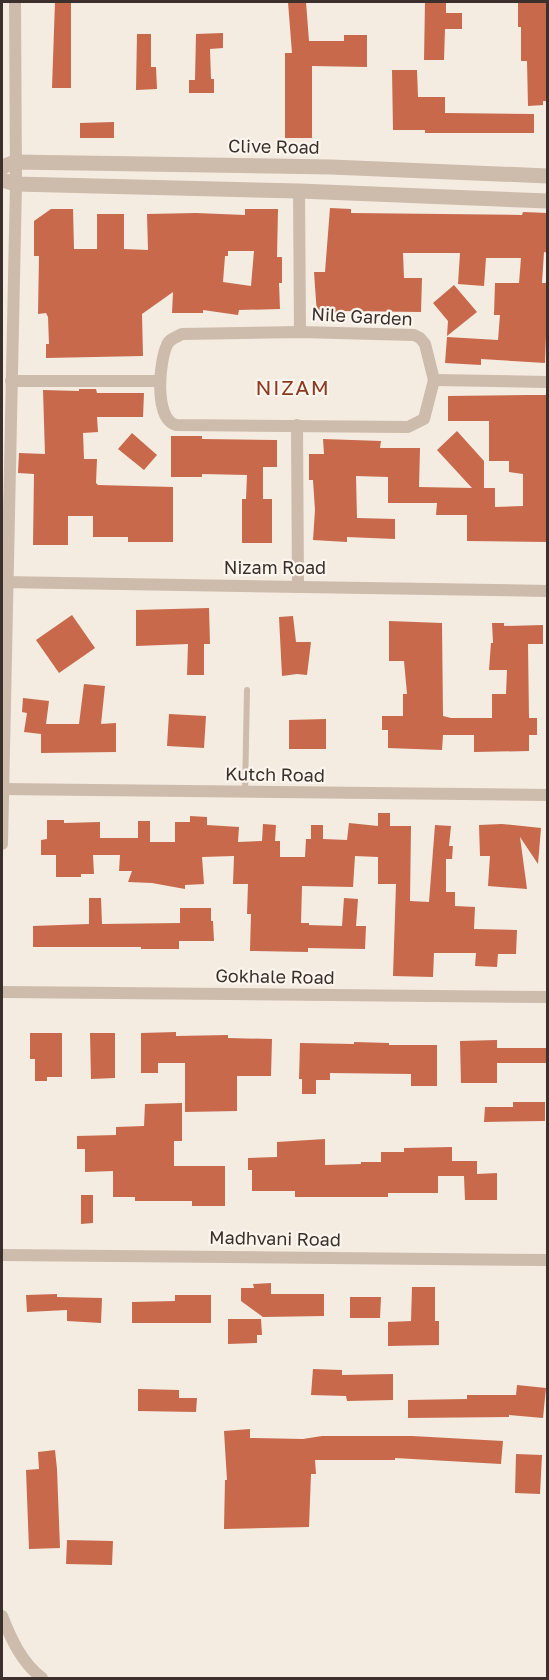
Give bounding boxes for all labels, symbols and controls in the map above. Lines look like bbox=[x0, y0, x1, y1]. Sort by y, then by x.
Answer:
street label: Clive Road bbox=[228, 134, 320, 158]
street label: Nile Garden bbox=[311, 302, 413, 330]
district label: NIZAM bbox=[256, 374, 330, 400]
street label: Nizam Road bbox=[224, 556, 326, 578]
street label: Kutch Road bbox=[225, 762, 325, 786]
street label: Gokhale Road bbox=[215, 964, 335, 988]
street label: Madhvani Road bbox=[209, 1226, 341, 1250]

